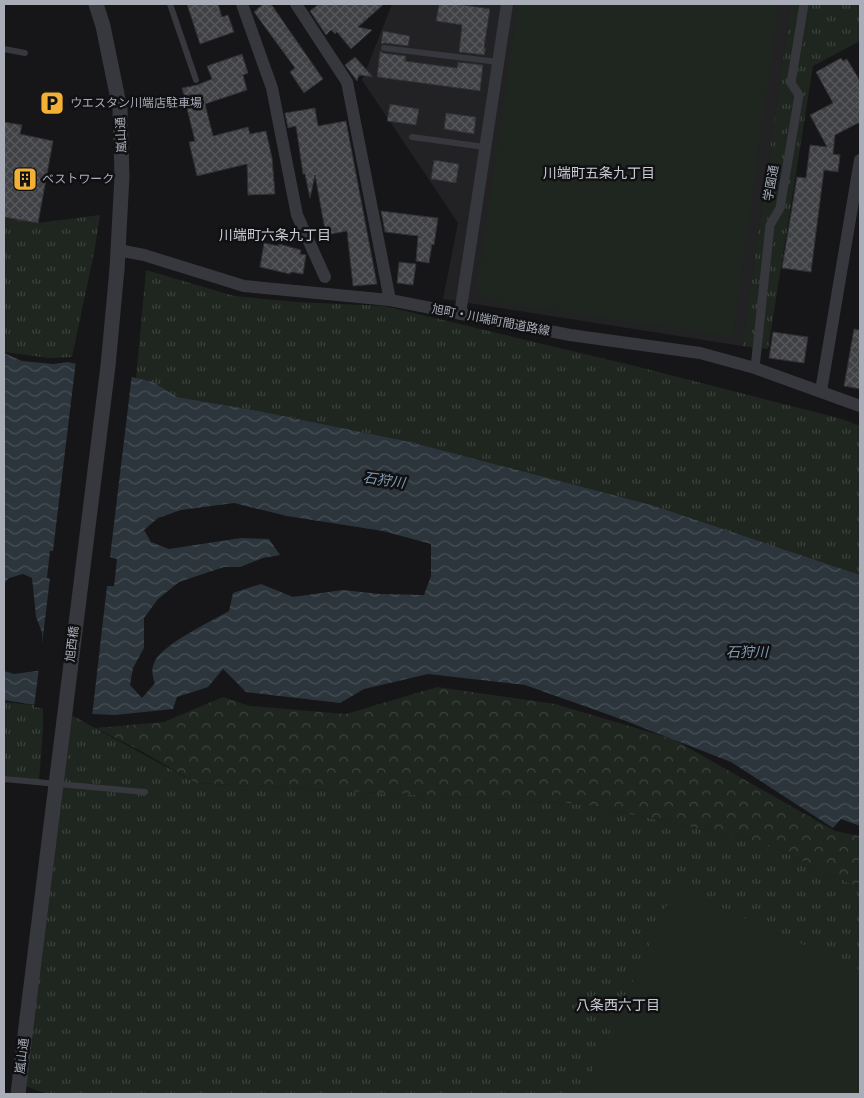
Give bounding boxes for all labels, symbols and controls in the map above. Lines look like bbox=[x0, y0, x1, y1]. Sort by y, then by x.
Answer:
parking icon: ウエスタン川端店駐車場 bbox=[39, 90, 65, 116]
place label: ウエスタン川端店駐車場 bbox=[70, 96, 202, 110]
street label: 嵐山通 bbox=[113, 117, 129, 153]
street label: 学園通 bbox=[761, 164, 781, 202]
district label: 川端町五条九丁目 bbox=[543, 165, 655, 182]
building icon: ベストワーク bbox=[12, 166, 38, 192]
place label: ベストワーク bbox=[42, 172, 114, 186]
district label: 川端町六条九丁目 bbox=[219, 227, 331, 244]
street label: 旭町・川端町間道路線 bbox=[431, 302, 551, 338]
water label: 石狩川 bbox=[362, 469, 408, 492]
street label: 旭西橋 bbox=[63, 625, 81, 663]
water label: 石狩川 bbox=[726, 644, 770, 661]
district label: 八条西六丁目 bbox=[576, 997, 660, 1014]
street label: 嵐山通 bbox=[13, 1037, 31, 1075]

